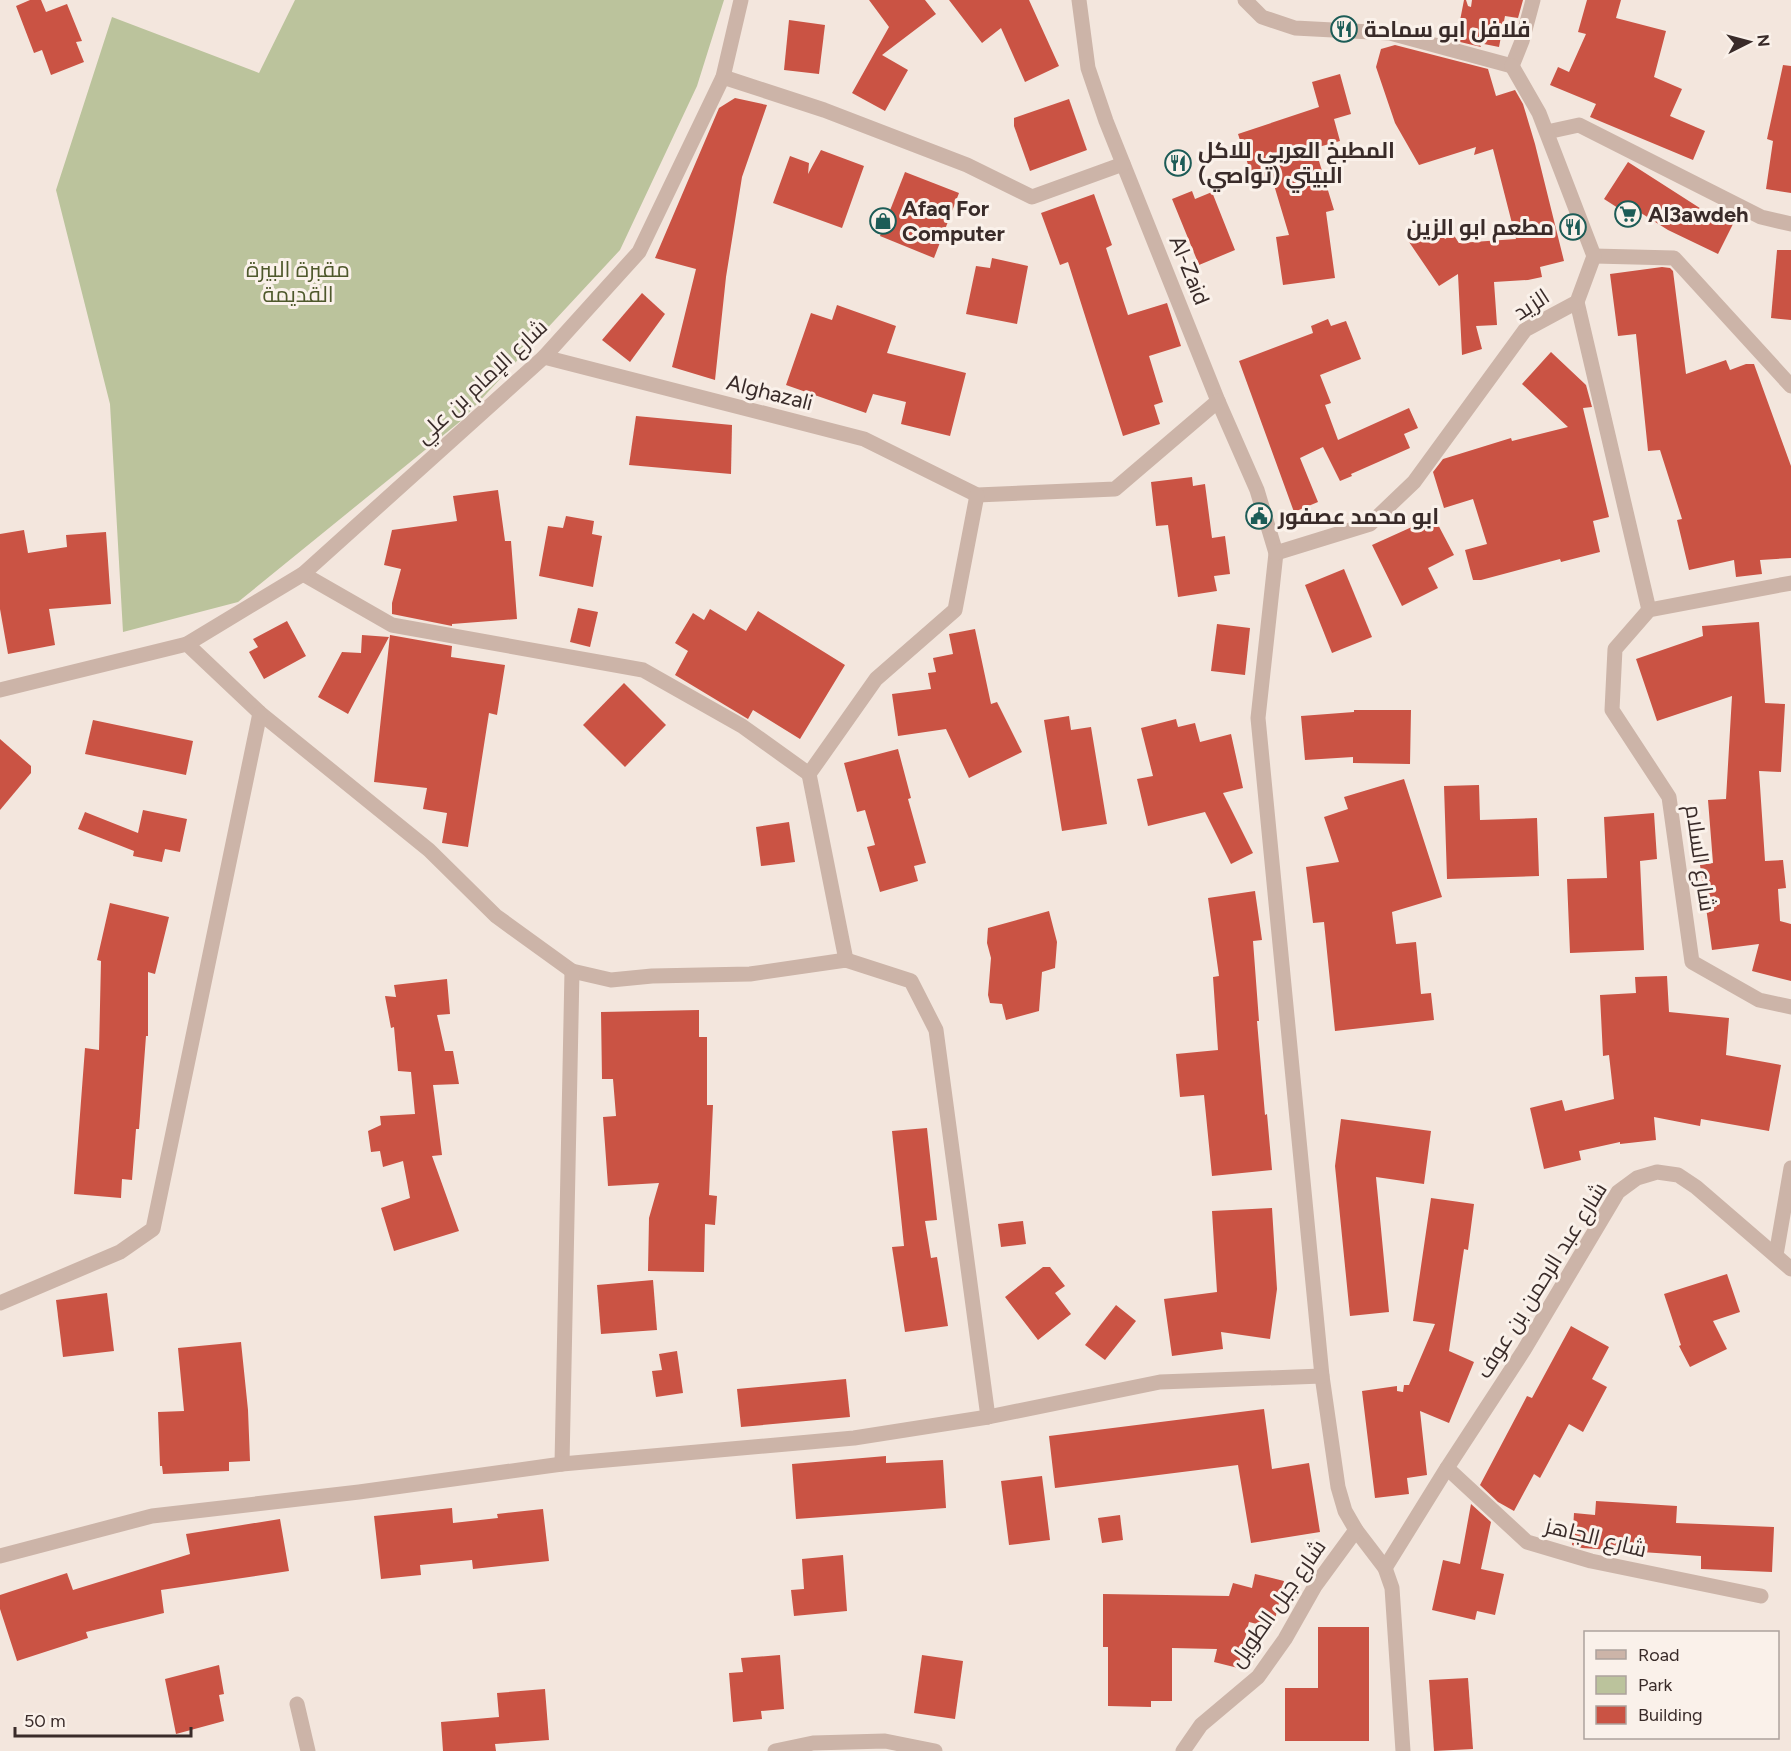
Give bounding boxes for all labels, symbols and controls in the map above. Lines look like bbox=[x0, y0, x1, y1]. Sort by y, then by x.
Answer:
north arrow bbox=[1719, 12, 1779, 72]
restaurant icon: فلافل ابو سماحة bbox=[1329, 14, 1359, 44]
place label: فلافل ابو سماحة bbox=[1364, 16, 1531, 43]
text: N bbox=[1753, 33, 1774, 48]
place label: المطبخ العربي للاكل البيتي (تواصي) bbox=[1198, 137, 1395, 193]
restaurant icon: المطبخ العربي للاكل البيتي (تواصي) bbox=[1163, 148, 1193, 178]
place label: Afaq For Computer bbox=[902, 195, 1005, 247]
supermarket icon: Al3awdeh bbox=[1613, 199, 1643, 229]
place label: Al3awdeh bbox=[1648, 201, 1749, 228]
shop icon: Afaq For Computer bbox=[868, 206, 898, 236]
restaurant icon: مطعم ابو الزين bbox=[1558, 212, 1588, 242]
place label: مطعم ابو الزين bbox=[1406, 214, 1554, 243]
street label: Al-Zaid bbox=[1163, 232, 1216, 309]
park label: مقبرة البيرة القديمة bbox=[246, 256, 350, 308]
street label: الزيد bbox=[1508, 283, 1555, 326]
street label: شارع الإمام بن علي bbox=[410, 313, 555, 452]
street label: Alghazali bbox=[724, 369, 816, 416]
public building icon: ابو محمد عصفور bbox=[1244, 501, 1274, 531]
place label: ابو محمد عصفور bbox=[1277, 503, 1439, 530]
street label: شارع السلام bbox=[1678, 803, 1721, 913]
street label: شارع عبد الرحمن بن عوف bbox=[1470, 1177, 1614, 1384]
street label: شارع الجاهز bbox=[1540, 1511, 1650, 1564]
street label: شارع جبل الطويل bbox=[1223, 1534, 1332, 1673]
legend bbox=[1584, 1631, 1779, 1739]
text: Road bbox=[1638, 1644, 1679, 1666]
text: Park bbox=[1638, 1674, 1673, 1696]
scale bar bbox=[15, 1700, 190, 1738]
text: Building bbox=[1638, 1704, 1703, 1726]
text: 50 m bbox=[24, 1710, 66, 1732]

